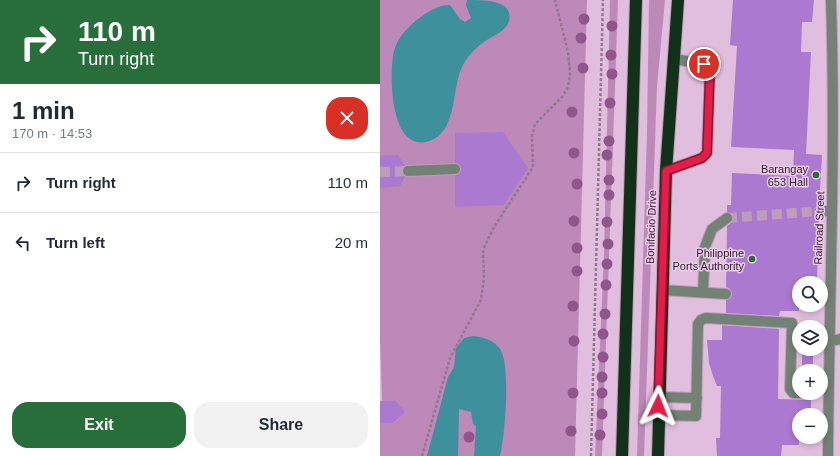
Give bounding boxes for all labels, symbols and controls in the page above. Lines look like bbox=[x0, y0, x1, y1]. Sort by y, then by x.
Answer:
icon: right bbox=[12, 16, 64, 68]
text: 110 m bbox=[78, 16, 156, 47]
pin bbox=[687, 47, 721, 81]
text: Turn right bbox=[78, 49, 154, 69]
icon: arrive bbox=[693, 53, 715, 75]
text: 1 min bbox=[12, 97, 75, 124]
button: close bbox=[326, 97, 368, 139]
text: 170 m · 14:53 bbox=[12, 126, 92, 141]
place label: Barangay 653 Hall bbox=[761, 163, 808, 188]
marker: Barangay 653 Hall bbox=[811, 170, 821, 180]
icon: right bbox=[12, 172, 34, 194]
text: Turn right bbox=[46, 174, 116, 191]
text: 110 m bbox=[327, 174, 368, 191]
street label: Bonifacio Drive bbox=[644, 190, 658, 264]
street label: Railroad Street bbox=[812, 191, 826, 265]
icon: left bbox=[12, 232, 34, 254]
text: Turn left bbox=[46, 234, 105, 251]
text: 20 m bbox=[335, 234, 368, 251]
place label: Philippine Ports Authority bbox=[672, 247, 744, 272]
marker: Philippine Ports Authority bbox=[747, 254, 757, 264]
map controls bbox=[792, 276, 828, 444]
button: search bbox=[792, 276, 828, 312]
button: layers bbox=[792, 320, 828, 356]
button: + bbox=[792, 364, 828, 400]
position arrow bbox=[637, 385, 679, 427]
button: Exit bbox=[12, 402, 186, 448]
button: Share bbox=[194, 402, 368, 448]
button: − bbox=[792, 408, 828, 444]

